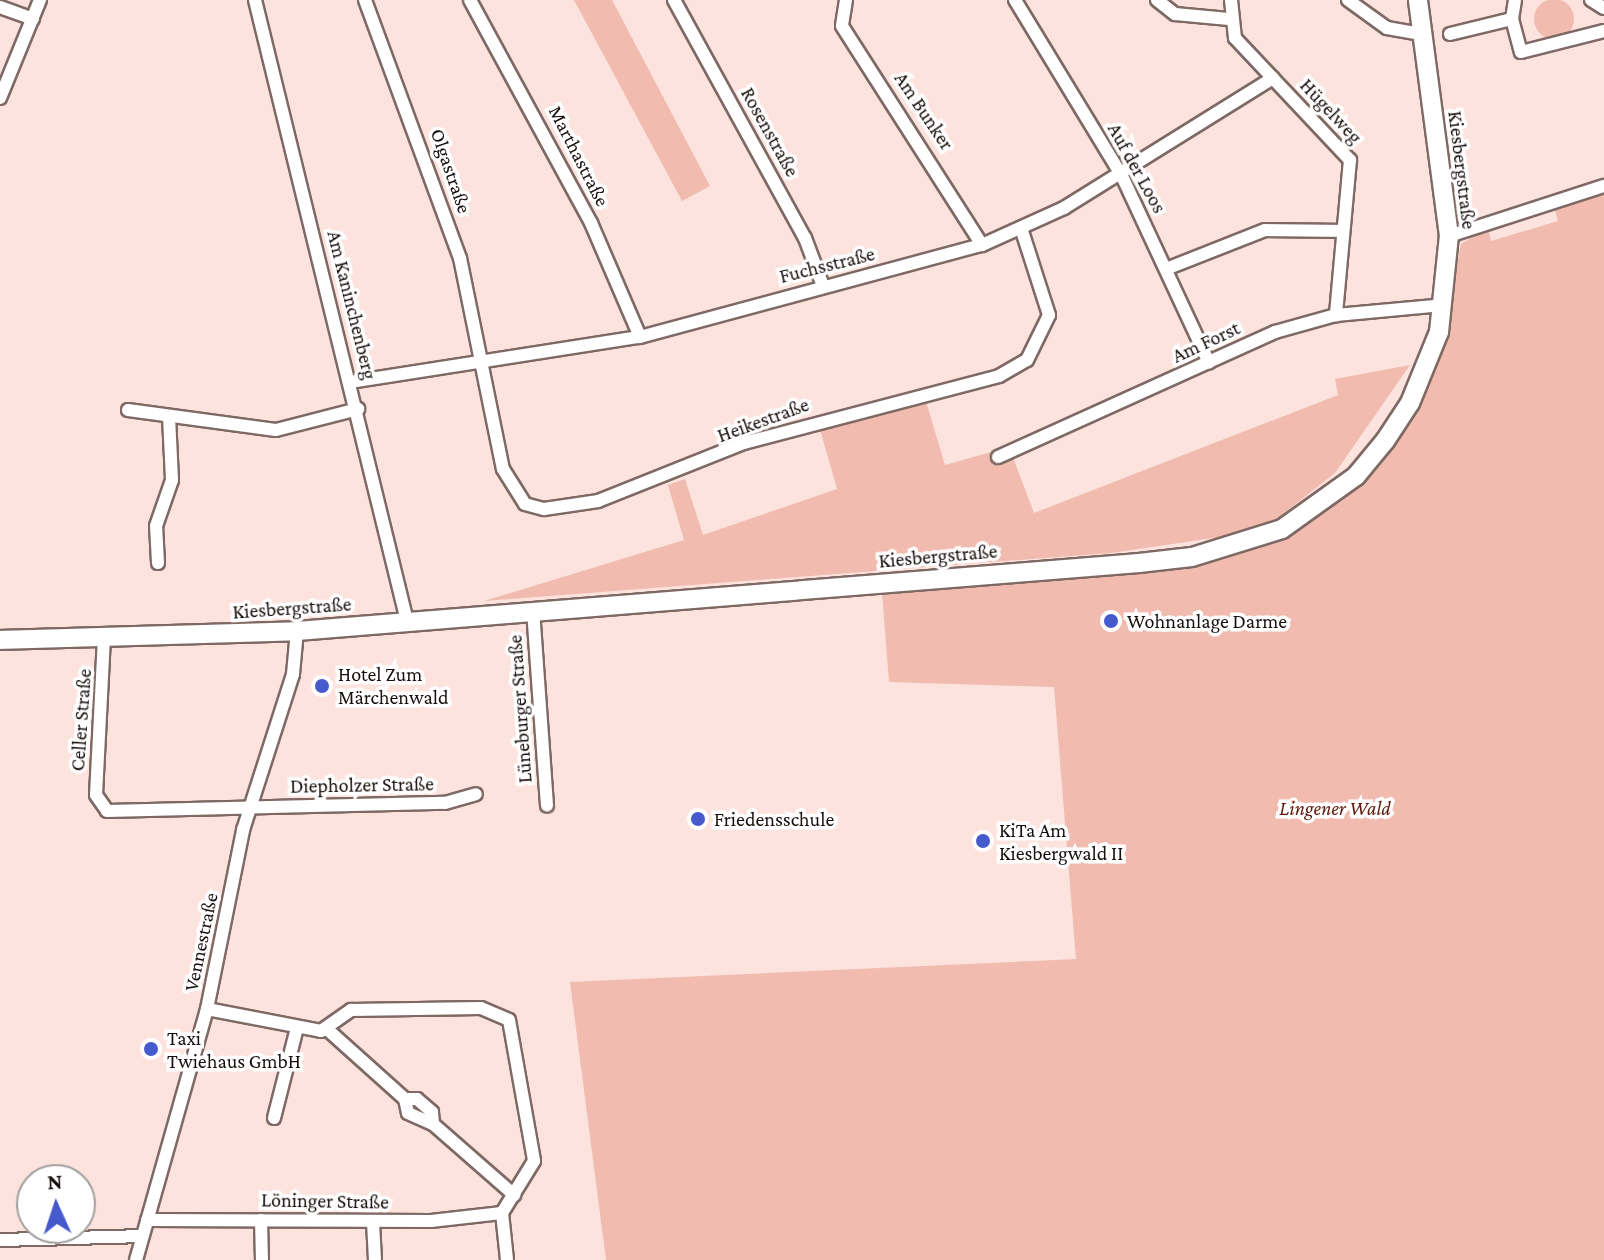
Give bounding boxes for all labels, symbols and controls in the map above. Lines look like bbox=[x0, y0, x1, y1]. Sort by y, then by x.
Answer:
street label: Am Bunker bbox=[889, 67, 959, 155]
street label: Hügelweg bbox=[1295, 73, 1367, 149]
street label: Rosenstraße bbox=[736, 83, 804, 181]
street label: Marthastraße bbox=[543, 102, 615, 210]
street label: Kiesbergstraße bbox=[1443, 109, 1481, 231]
street label: Auf der Loos bbox=[1102, 119, 1172, 217]
street label: Olgastraße bbox=[425, 126, 477, 216]
street label: Am Kaninchenberg bbox=[322, 228, 382, 382]
street label: Fuchsstraße bbox=[777, 242, 877, 288]
street label: Am Forst bbox=[1168, 316, 1244, 368]
street label: Heikestraße bbox=[714, 392, 812, 448]
street label: Kiesbergstraße bbox=[878, 539, 998, 573]
street label: Kiesbergstraße bbox=[232, 592, 352, 624]
place label: Wohnanlage Darme bbox=[1127, 609, 1287, 633]
marker: Wohnanlage Darme bbox=[1102, 612, 1120, 630]
street label: Lüneburger Straße bbox=[503, 634, 537, 784]
place label: Hotel Zum Märchenwald bbox=[338, 662, 449, 709]
street label: Celler Straße bbox=[65, 668, 97, 772]
marker: Hotel Zum Märchenwald bbox=[313, 677, 331, 695]
street label: Diepholzer Straße bbox=[290, 772, 434, 798]
park label: Lingener Wald bbox=[1279, 796, 1391, 820]
place label: Friedensschule bbox=[714, 807, 834, 831]
marker: Friedensschule bbox=[689, 810, 707, 828]
place label: KiTa Am Kiesbergwald II bbox=[999, 818, 1123, 865]
marker: KiTa Am Kiesbergwald II bbox=[974, 832, 992, 850]
street label: Vennestraße bbox=[179, 891, 223, 993]
place label: Taxi Twiehaus GmbH bbox=[167, 1026, 301, 1073]
marker: Taxi Twiehaus GmbH bbox=[142, 1040, 160, 1058]
north arrow bbox=[16, 1164, 96, 1244]
text: N bbox=[47, 1169, 63, 1194]
street label: Löninger Straße bbox=[261, 1188, 389, 1214]

